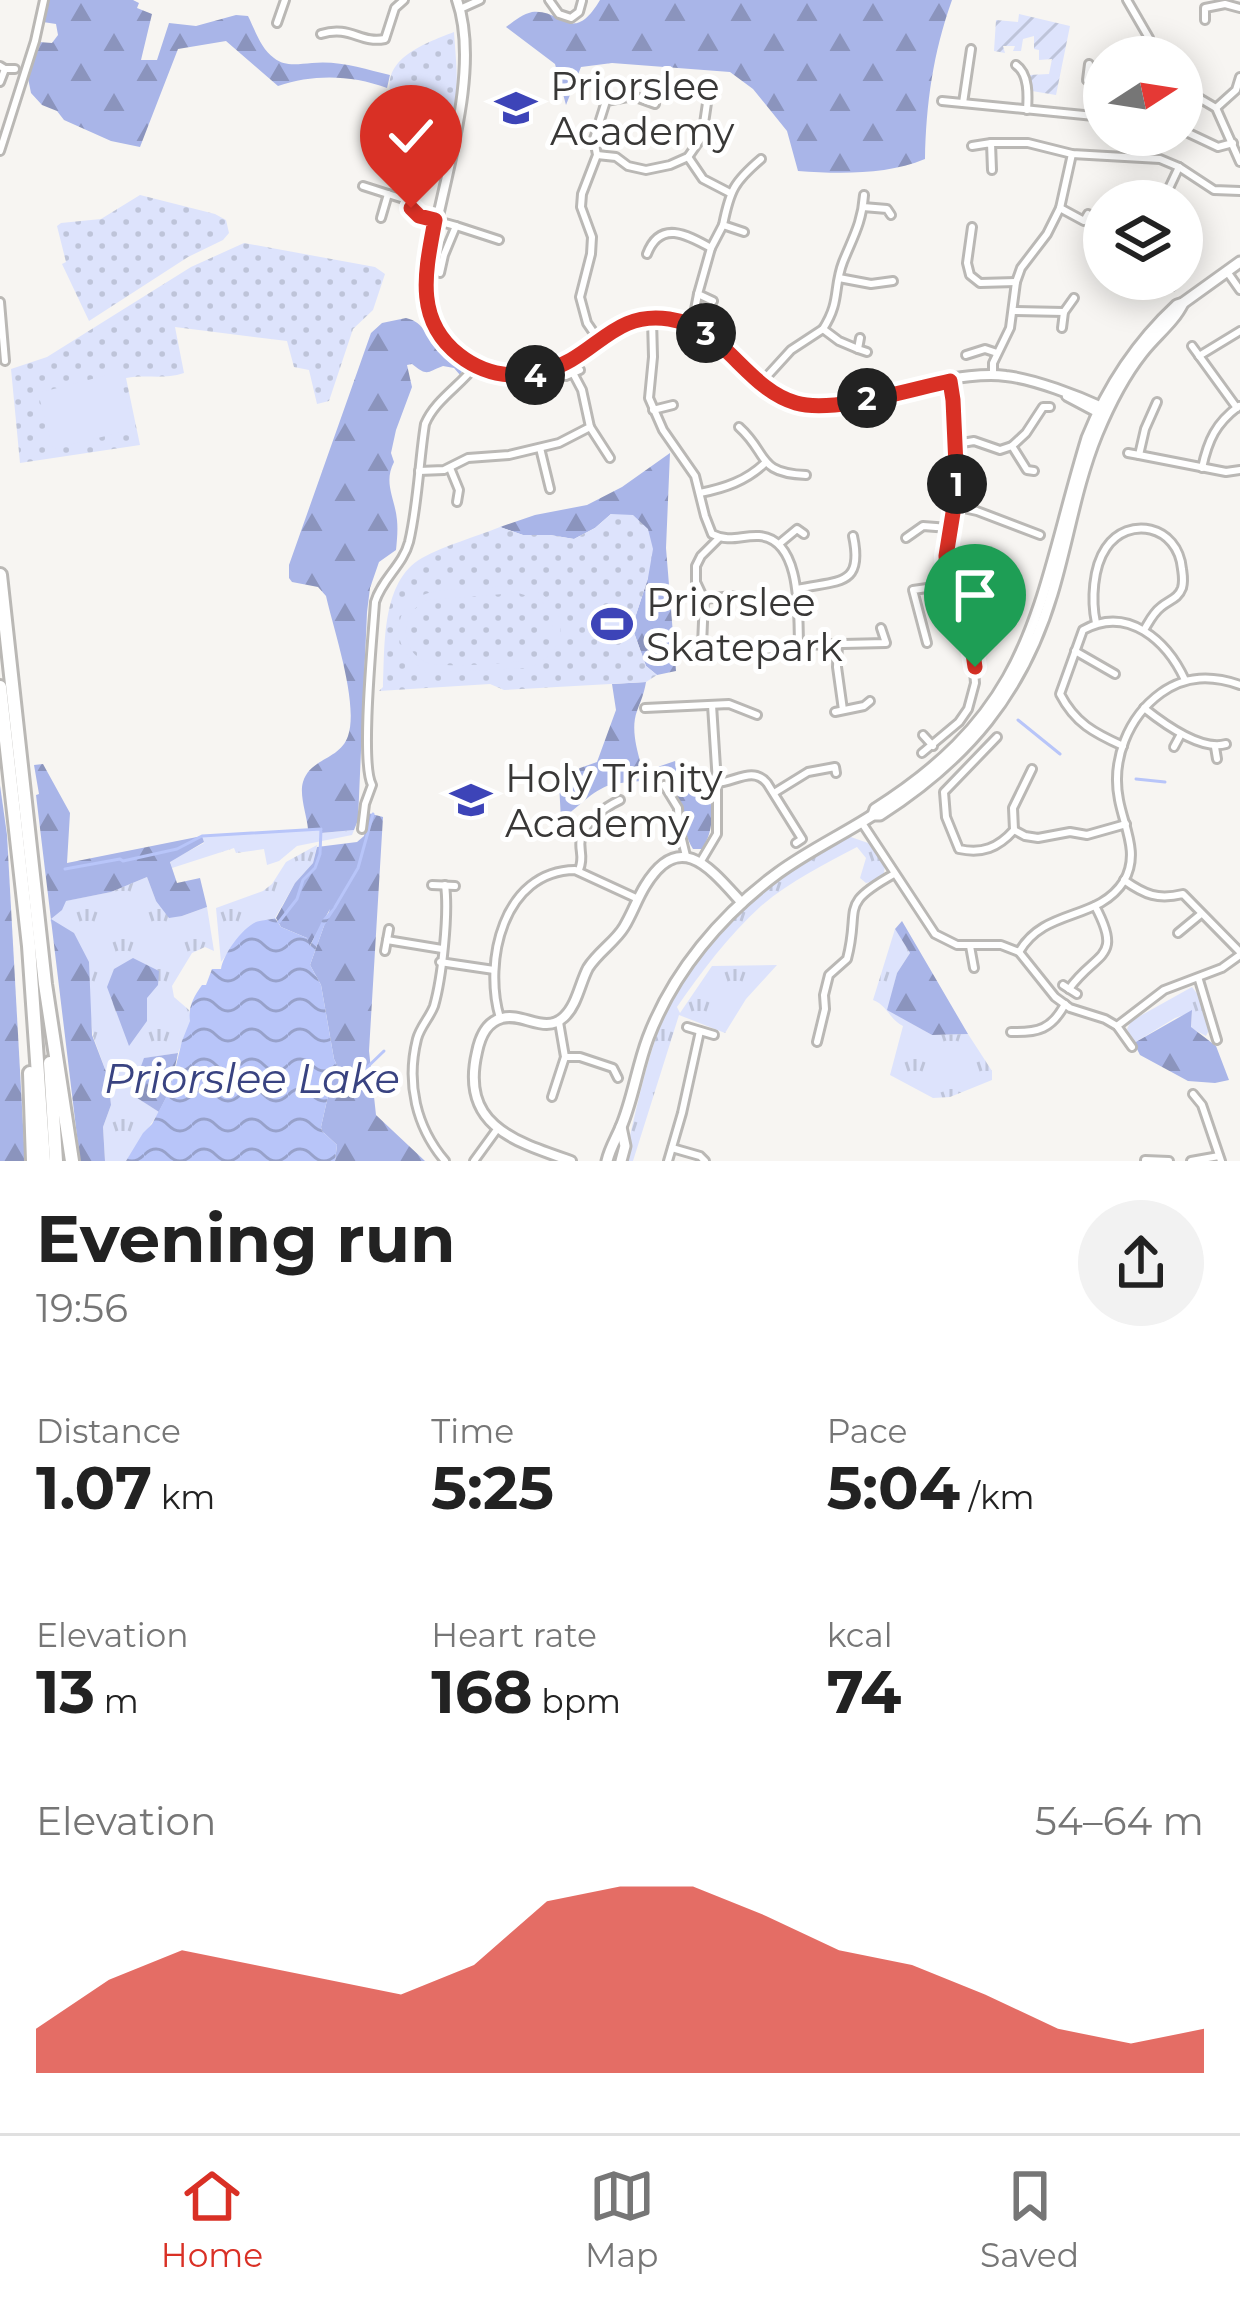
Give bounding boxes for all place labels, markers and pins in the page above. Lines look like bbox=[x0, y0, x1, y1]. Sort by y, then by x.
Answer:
place label: Priorslee Academy bbox=[550, 62, 735, 155]
pin bbox=[360, 85, 462, 208]
school or university icon: Priorslee Academy bbox=[493, 85, 539, 131]
pin: 3 bbox=[676, 303, 736, 363]
pin: 4 bbox=[505, 345, 565, 405]
pin: 2 bbox=[837, 368, 897, 428]
pin: 1 bbox=[927, 454, 987, 514]
pin bbox=[924, 544, 1026, 667]
place label: Priorslee Skatepark bbox=[646, 578, 843, 671]
sports icon: Priorslee Skatepark bbox=[589, 601, 635, 647]
place label: Holy Trinity Academy bbox=[505, 754, 723, 847]
school or university icon: Holy Trinity Academy bbox=[448, 777, 494, 823]

